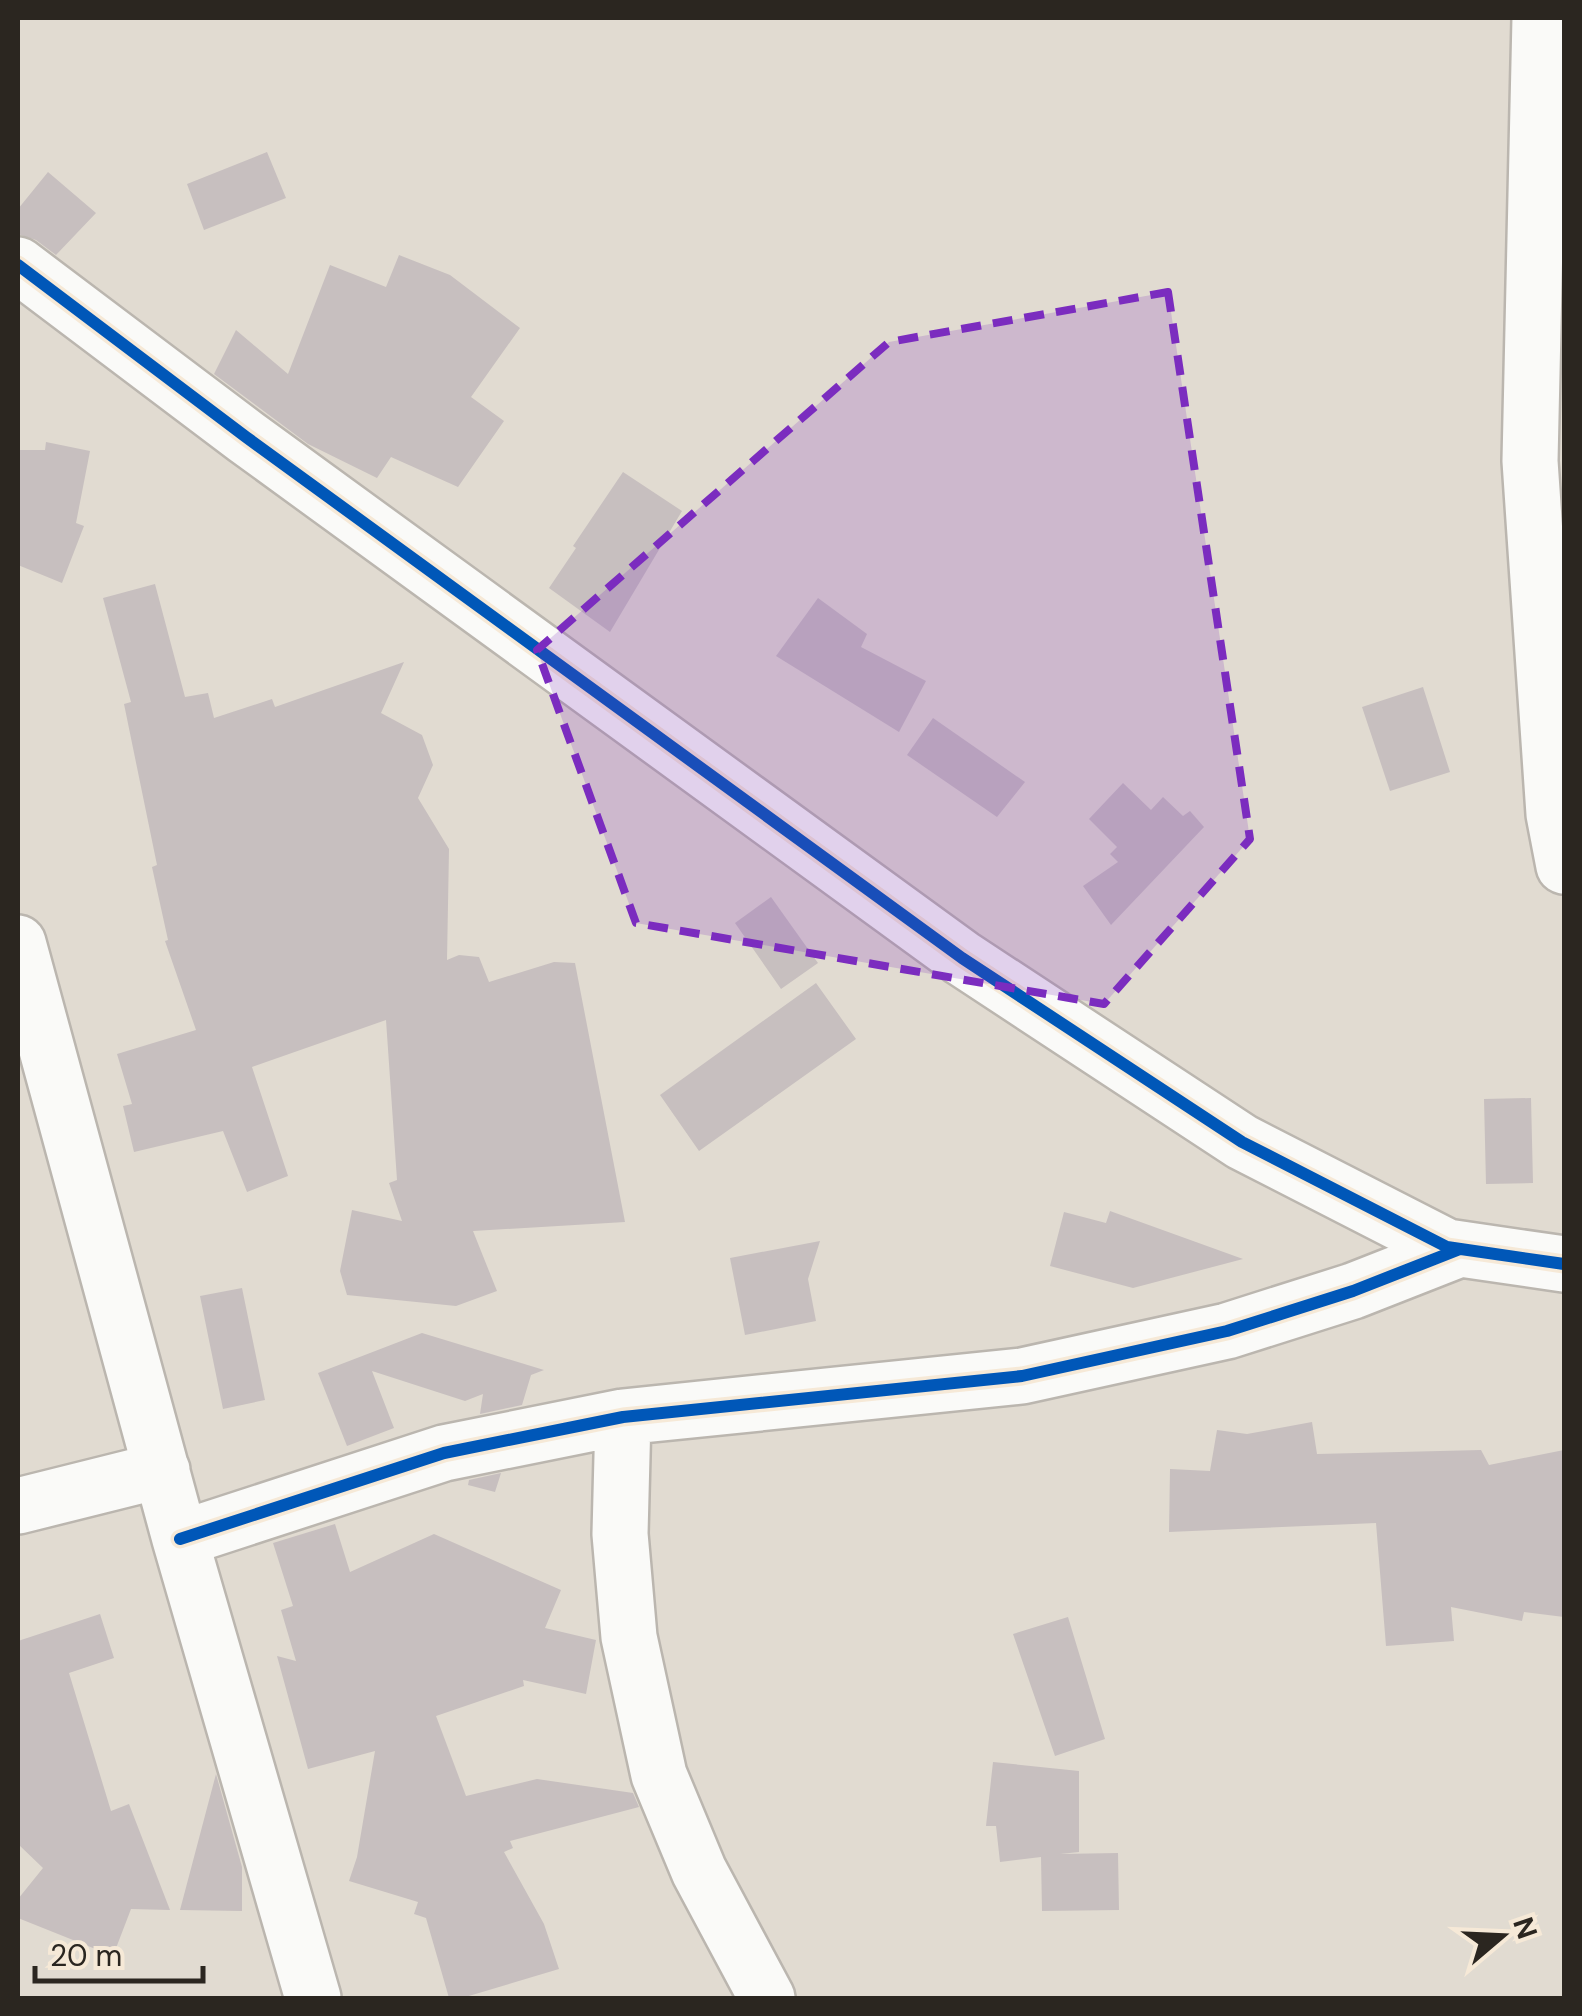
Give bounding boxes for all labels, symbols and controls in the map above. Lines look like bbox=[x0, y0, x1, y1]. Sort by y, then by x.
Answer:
north arrow bbox=[1452, 1886, 1552, 1986]
text: N bbox=[1504, 1912, 1546, 1944]
scale bar bbox=[35, 1921, 202, 1983]
text: 20 m bbox=[50, 1936, 122, 1975]

